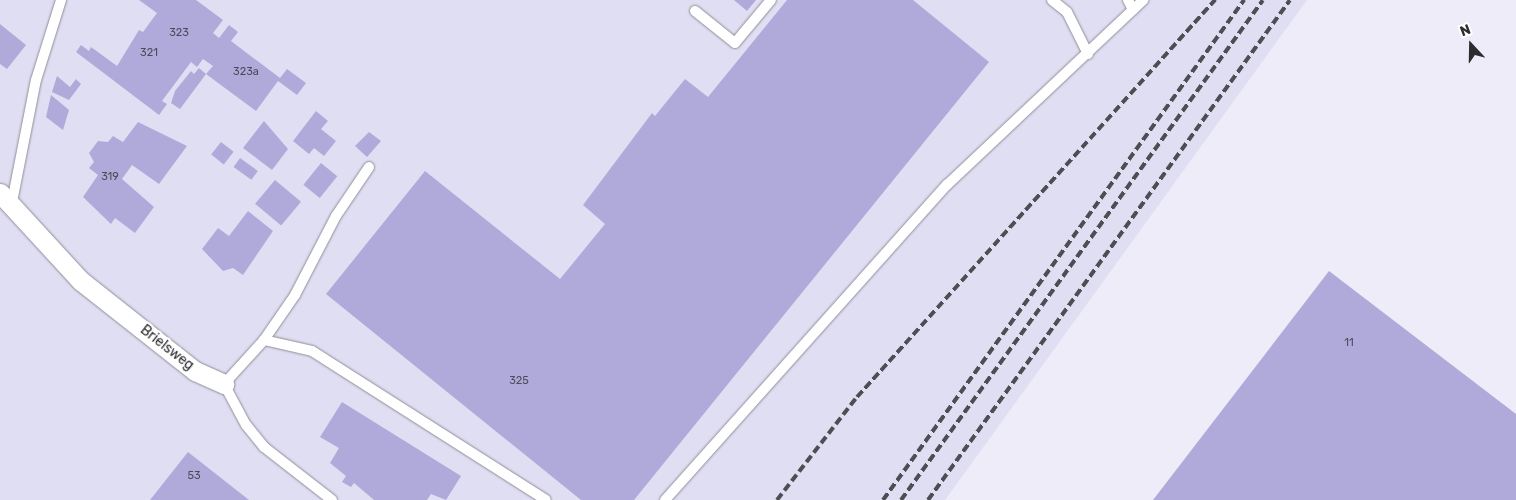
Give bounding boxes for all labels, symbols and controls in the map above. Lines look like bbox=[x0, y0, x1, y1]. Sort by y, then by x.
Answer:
north arrow bbox=[1446, 20, 1496, 70]
text: N bbox=[1458, 21, 1473, 40]
house number: 323 bbox=[169, 26, 189, 40]
house number: 321 bbox=[140, 46, 158, 60]
house number: 323a bbox=[233, 65, 259, 79]
house number: 319 bbox=[101, 170, 119, 184]
street label: Brielsweg bbox=[137, 322, 197, 374]
house number: 11 bbox=[1344, 336, 1354, 350]
house number: 325 bbox=[509, 374, 529, 388]
house number: 53 bbox=[187, 469, 201, 483]

